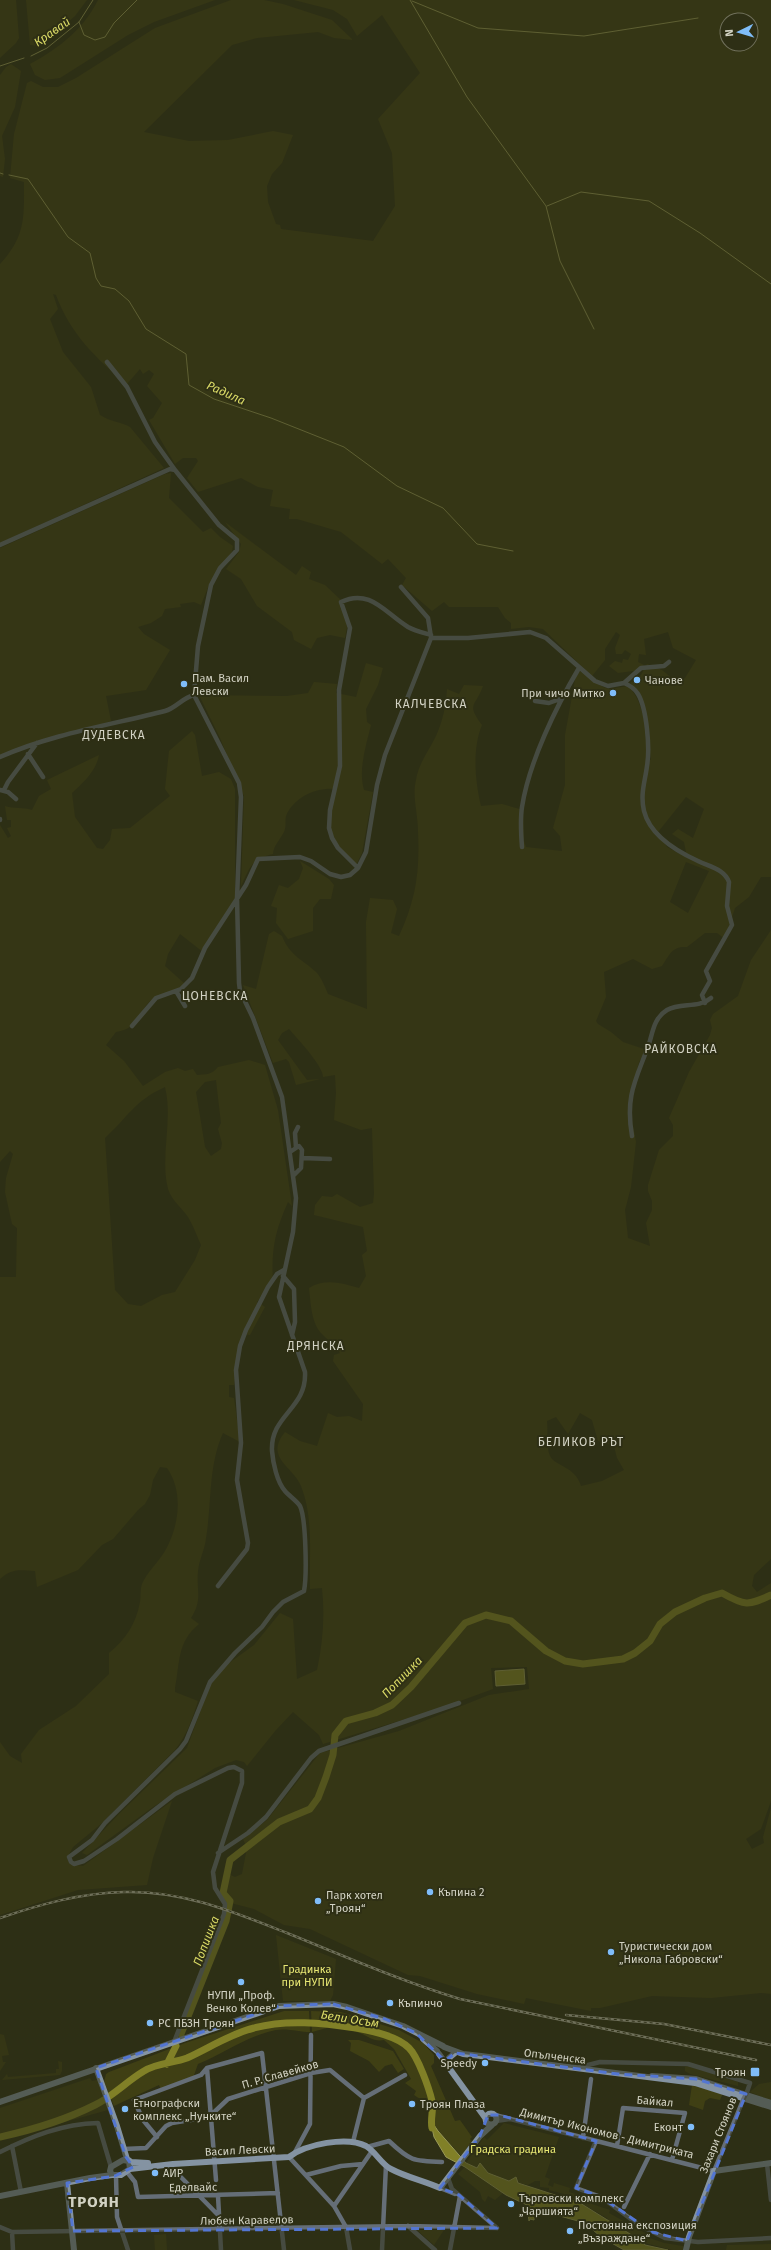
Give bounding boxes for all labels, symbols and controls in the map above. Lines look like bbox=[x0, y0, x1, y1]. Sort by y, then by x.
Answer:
north arrow bbox=[719, 12, 759, 52]
water label: Кравай bbox=[31, 14, 73, 50]
text: N bbox=[723, 29, 736, 37]
water label: Радила bbox=[205, 378, 248, 408]
place label: Пам. Васил Левски bbox=[192, 672, 249, 698]
place label: Чанове bbox=[645, 674, 683, 687]
marker: Чанове bbox=[632, 675, 642, 685]
marker: Пам. Васил Левски bbox=[179, 679, 189, 689]
place label: При чичо Митко bbox=[521, 687, 605, 700]
marker: При чичо Митко bbox=[608, 688, 618, 698]
district label: КАЛЧЕВСКА bbox=[395, 697, 467, 711]
district label: ДУДЕВСКА bbox=[81, 728, 146, 742]
district label: ЦОНЕВСКА bbox=[182, 989, 248, 1003]
district label: РАЙКОВСКА bbox=[644, 1041, 718, 1056]
district label: ДРЯНСКА bbox=[286, 1339, 345, 1353]
district label: БЕЛИКОВ РЪТ bbox=[538, 1435, 624, 1449]
water label: Попишка bbox=[379, 1653, 425, 1701]
place label: Къпина 2 bbox=[438, 1886, 485, 1899]
marker: Къпина 2 bbox=[425, 1887, 435, 1897]
place label: Парк хотел „Троян“ bbox=[326, 1889, 383, 1915]
marker: Парк хотел „Троян“ bbox=[313, 1896, 323, 1906]
water label: Попишка bbox=[190, 1914, 222, 1968]
place label: Туристически дом „Никола Габровски“ bbox=[619, 1940, 723, 1966]
marker: Туристически дом „Никола Габровски“ bbox=[606, 1947, 616, 1957]
park label: Градинка при НУПИ bbox=[282, 1963, 332, 1989]
marker: НУПИ „Проф. Венко Колев“ bbox=[236, 1977, 246, 1987]
place label: НУПИ „Проф. Венко Колев“ bbox=[206, 1989, 276, 2015]
place label: Къпинчо bbox=[398, 1997, 443, 2010]
marker: Къпинчо bbox=[385, 1998, 395, 2008]
water label: Бели Осъм bbox=[320, 2007, 380, 2031]
place label: РС ПБЗН Троян bbox=[158, 2017, 234, 2030]
marker: РС ПБЗН Троян bbox=[145, 2018, 155, 2028]
street label: Опълченска bbox=[523, 2046, 587, 2067]
street label: П. Р. Славейков bbox=[240, 2057, 320, 2092]
place label: Speedy bbox=[440, 2057, 478, 2070]
marker: Speedy bbox=[480, 2058, 490, 2068]
place label: Троян bbox=[715, 2066, 746, 2079]
marker: Троян bbox=[749, 2066, 761, 2078]
street label: Байкал bbox=[636, 2093, 674, 2110]
street label: Захари Стоянов bbox=[697, 2095, 740, 2175]
place label: Етнографски комплекс „Нунките“ bbox=[133, 2097, 237, 2123]
place label: Троян Плаза bbox=[420, 2098, 485, 2111]
marker: Троян Плаза bbox=[407, 2099, 417, 2109]
marker: Етнографски комплекс „Нунките“ bbox=[120, 2104, 130, 2114]
street label: Димитър Икономов - Димитриката bbox=[518, 2105, 695, 2161]
place label: Еконт bbox=[654, 2121, 683, 2134]
marker: Еконт bbox=[686, 2122, 696, 2132]
street label: Васил Левски bbox=[204, 2142, 276, 2159]
park label: Градска градина bbox=[470, 2143, 556, 2156]
place label: АИР bbox=[163, 2167, 184, 2180]
marker: АИР bbox=[150, 2168, 160, 2178]
street label: Еделвайс bbox=[169, 2181, 217, 2194]
place label: Търговски комплекс „Чаршията“ bbox=[519, 2192, 624, 2218]
district label: ТРОЯН bbox=[68, 2193, 120, 2211]
marker: Търговски комплекс „Чаршията“ bbox=[506, 2199, 516, 2209]
street label: Любен Каравелов bbox=[200, 2213, 294, 2228]
place label: Постоянна експозиция „Възраждане“ bbox=[578, 2219, 697, 2245]
marker: Постоянна експозиция „Възраждане“ bbox=[565, 2226, 575, 2236]

